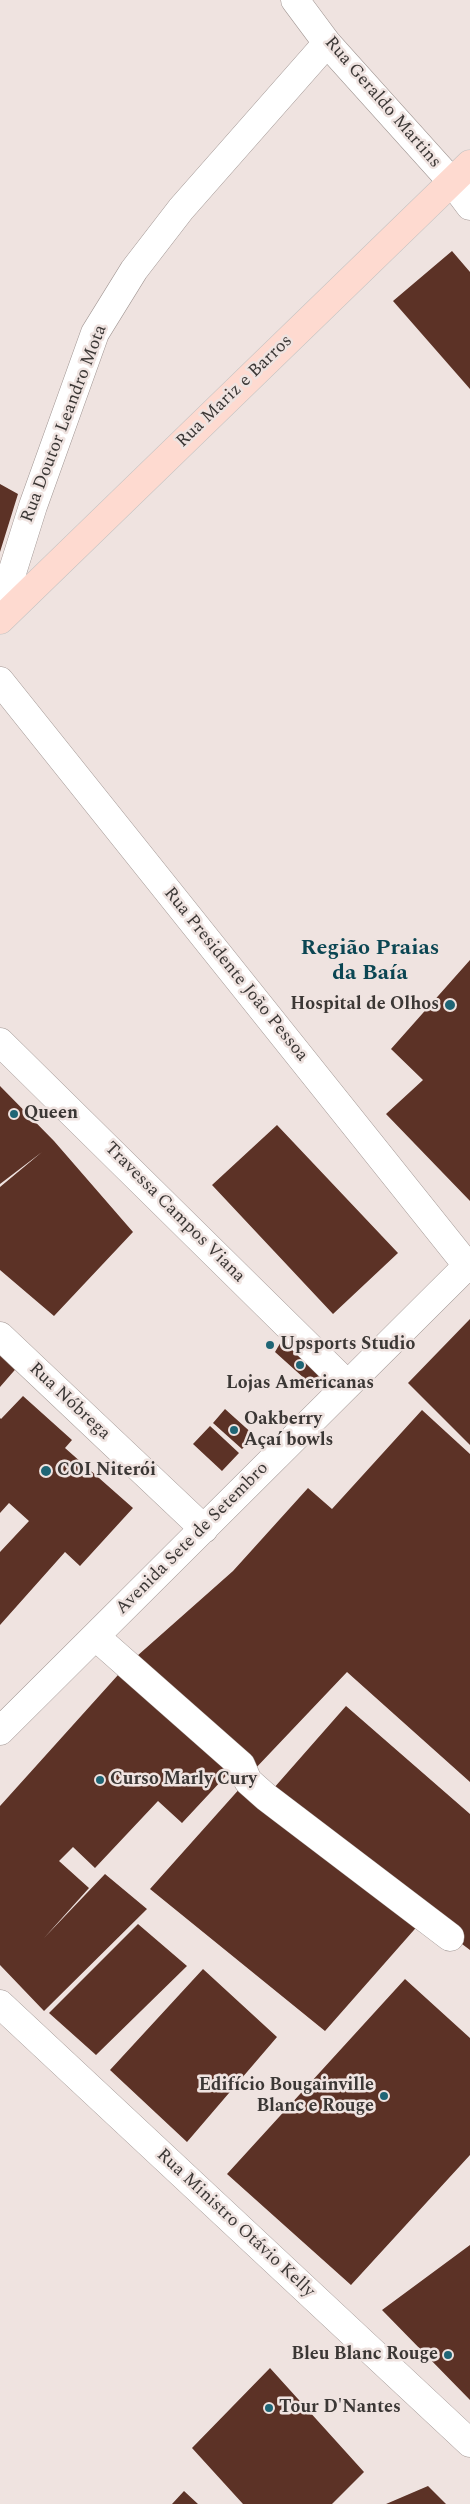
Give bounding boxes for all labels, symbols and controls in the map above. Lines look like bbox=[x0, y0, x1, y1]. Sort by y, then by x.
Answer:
street label: Rua Geraldo Martins bbox=[319, 33, 445, 173]
street label: Rua Doutor Leandro Mota bbox=[17, 322, 113, 526]
street label: Rua Mariz e Barros bbox=[172, 331, 298, 453]
street label: Rua Presidente João Pessoa bbox=[158, 883, 312, 1067]
district label: Região Praias da Baía bbox=[301, 937, 439, 988]
place label: Hospital de Olhos bbox=[290, 994, 439, 1016]
marker: Hospital de Olhos bbox=[443, 998, 457, 1012]
place label: Queen bbox=[24, 1103, 78, 1125]
marker: Queen bbox=[8, 1108, 20, 1120]
street label: Travessa Campos Viana bbox=[99, 1138, 249, 1288]
place label: Upsports Studio bbox=[280, 1334, 415, 1356]
marker: Upsports Studio bbox=[264, 1339, 276, 1351]
street label: Rua Nóbrega bbox=[24, 1359, 114, 1445]
marker: Lojas Americanas bbox=[294, 1359, 306, 1371]
place label: Lojas Americanas bbox=[226, 1373, 374, 1395]
place label: Oakberry Açaí bowls bbox=[244, 1409, 333, 1452]
marker: Oakberry Açaí bowls bbox=[228, 1424, 240, 1436]
street label: Avenida Sete de Setembro bbox=[112, 1458, 274, 1620]
place label: COI Niterói bbox=[57, 1460, 156, 1482]
marker: COI Niterói bbox=[39, 1464, 53, 1478]
place label: Curso Marly Cury bbox=[110, 1769, 257, 1791]
marker: Curso Marly Cury bbox=[94, 1774, 106, 1786]
place label: Edifício Bougainville Blanc e Rouge bbox=[199, 2075, 374, 2118]
marker: Edifício Bougainville Blanc e Rouge bbox=[378, 2090, 390, 2102]
street label: Rua Ministro Otávio Kelly bbox=[151, 2145, 319, 2303]
place label: Bleu Blanc Rouge bbox=[291, 2344, 438, 2366]
marker: Bleu Blanc Rouge bbox=[442, 2349, 454, 2361]
place label: Tour D'Nantes bbox=[279, 2397, 401, 2419]
marker: Tour D'Nantes bbox=[263, 2402, 275, 2414]

